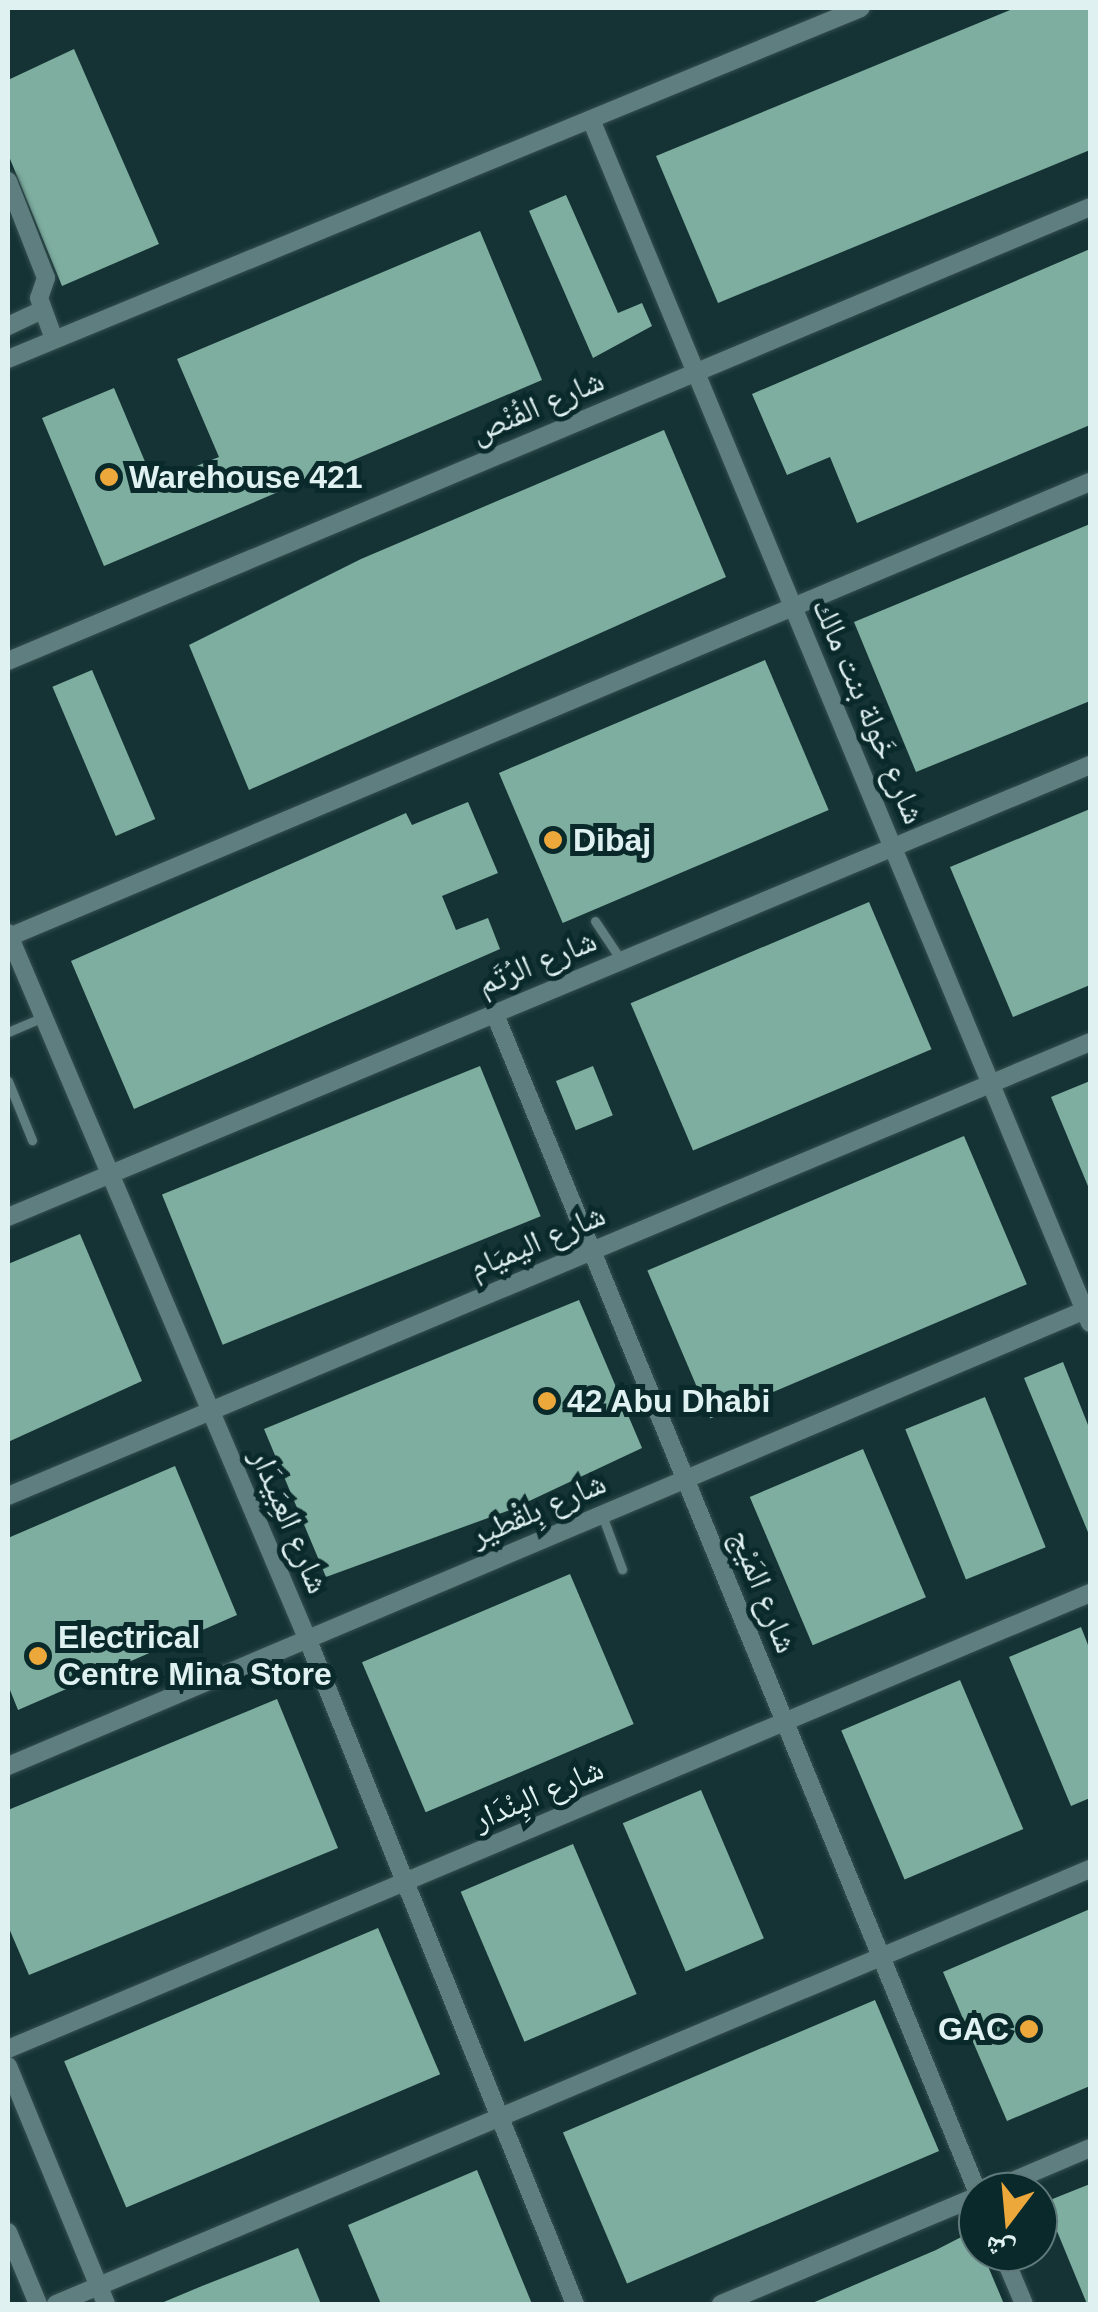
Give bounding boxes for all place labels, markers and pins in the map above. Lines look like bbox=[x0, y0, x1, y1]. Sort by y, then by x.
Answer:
place label: Warehouse 421 bbox=[129, 458, 363, 496]
marker: Warehouse 421 bbox=[98, 466, 120, 488]
place label: Dibaj bbox=[573, 821, 651, 859]
marker: Dibaj bbox=[542, 829, 564, 851]
place label: 42 Abu Dhabi bbox=[567, 1382, 771, 1420]
marker: 42 Abu Dhabi bbox=[536, 1390, 558, 1412]
place label: Electrical Centre Mina Store bbox=[58, 1619, 332, 1694]
marker: Electrical Centre Mina Store bbox=[27, 1645, 49, 1667]
place label: GAC bbox=[938, 2010, 1009, 2048]
marker: GAC bbox=[1018, 2018, 1040, 2040]

